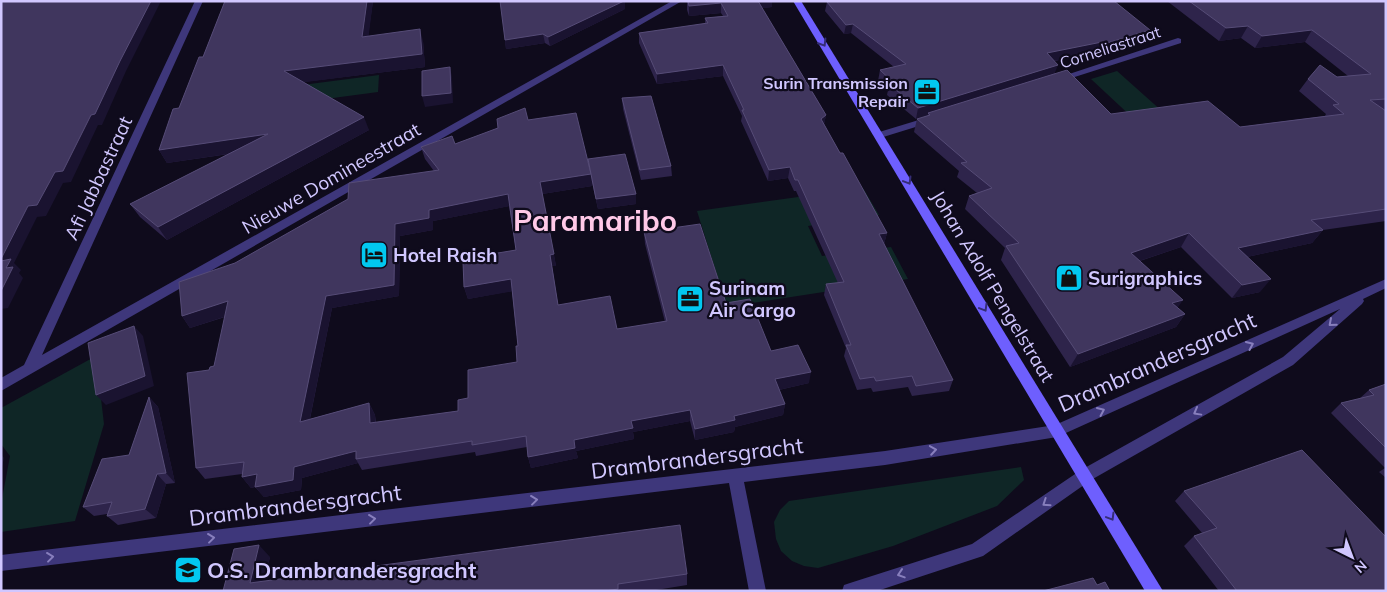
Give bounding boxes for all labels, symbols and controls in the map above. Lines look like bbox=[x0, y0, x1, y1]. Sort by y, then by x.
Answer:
street label: Corneliastraat bbox=[1057, 21, 1163, 73]
one-way arrow bbox=[816, 37, 826, 46]
place label: Surin Transmission Repair bbox=[763, 73, 909, 111]
office icon: Surin Transmission Repair bbox=[912, 77, 942, 107]
street label: Afi Jabbastraat bbox=[59, 112, 137, 244]
street label: Nieuwe Domineestraat bbox=[238, 117, 425, 239]
one-way arrow bbox=[901, 176, 911, 185]
street label: Johan Adolf Pengelstraat bbox=[926, 186, 1060, 387]
district label: Paramaribo bbox=[513, 202, 677, 238]
hotel icon: Hotel Raish bbox=[359, 240, 389, 270]
place label: Hotel Raish bbox=[393, 243, 498, 267]
shop icon: Surigraphics bbox=[1054, 263, 1084, 293]
place label: Surigraphics bbox=[1088, 266, 1202, 290]
place label: Surinam Air Cargo bbox=[709, 276, 796, 322]
office icon: Surinam Air Cargo bbox=[675, 284, 705, 314]
one-way arrow bbox=[978, 303, 988, 312]
street label: Drambrandersgracht bbox=[1054, 306, 1261, 418]
one-way arrow bbox=[1329, 317, 1338, 326]
one-way arrow bbox=[1245, 340, 1254, 351]
one-way arrow bbox=[1194, 406, 1203, 416]
one-way arrow bbox=[1096, 407, 1105, 417]
street label: Drambrandersgracht bbox=[589, 431, 805, 485]
one-way arrow bbox=[929, 446, 938, 456]
street label: Drambrandersgracht bbox=[187, 478, 403, 532]
one-way arrow bbox=[530, 495, 538, 506]
one-way arrow bbox=[1042, 497, 1051, 506]
one-way arrow bbox=[1104, 511, 1114, 520]
one-way arrow bbox=[369, 514, 377, 525]
north arrow bbox=[1327, 532, 1377, 582]
one-way arrow bbox=[207, 533, 215, 544]
one-way arrow bbox=[46, 552, 54, 563]
school or university icon: O.S. Drambrandersgracht bbox=[173, 555, 203, 585]
place label: O.S. Drambrandersgracht bbox=[207, 556, 476, 584]
text: N bbox=[1351, 556, 1371, 577]
one-way arrow bbox=[898, 568, 906, 578]

